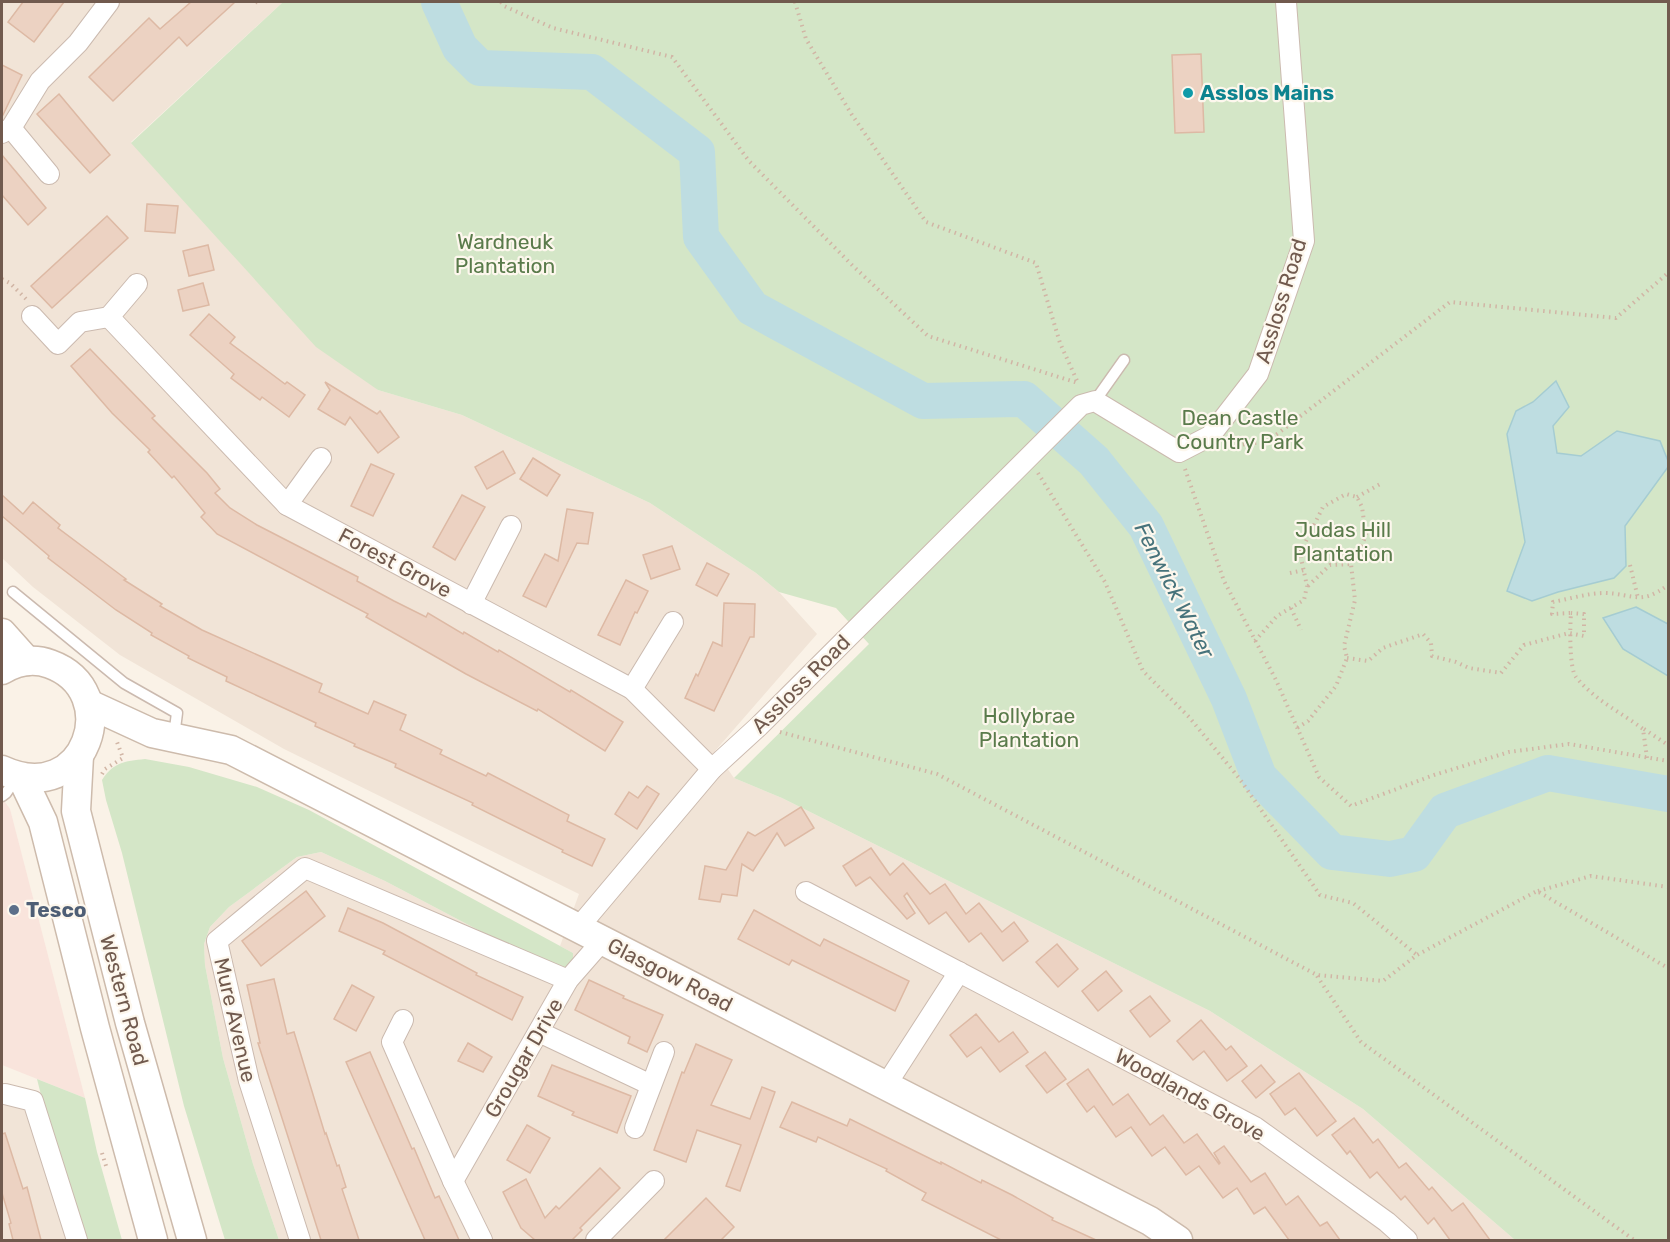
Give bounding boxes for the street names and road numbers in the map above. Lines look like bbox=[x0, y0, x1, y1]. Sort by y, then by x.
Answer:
street label: Assloss Road bbox=[1250, 236, 1311, 366]
street label: Forest Grove bbox=[334, 522, 456, 603]
street label: Assloss Road bbox=[746, 629, 855, 738]
street label: Western Road bbox=[95, 932, 154, 1068]
street label: Glasgow Road bbox=[603, 932, 737, 1017]
street label: Mure Avenue bbox=[209, 955, 262, 1085]
street label: Grougar Drive bbox=[479, 993, 568, 1122]
street label: Woodlands Grove bbox=[1111, 1043, 1270, 1146]

